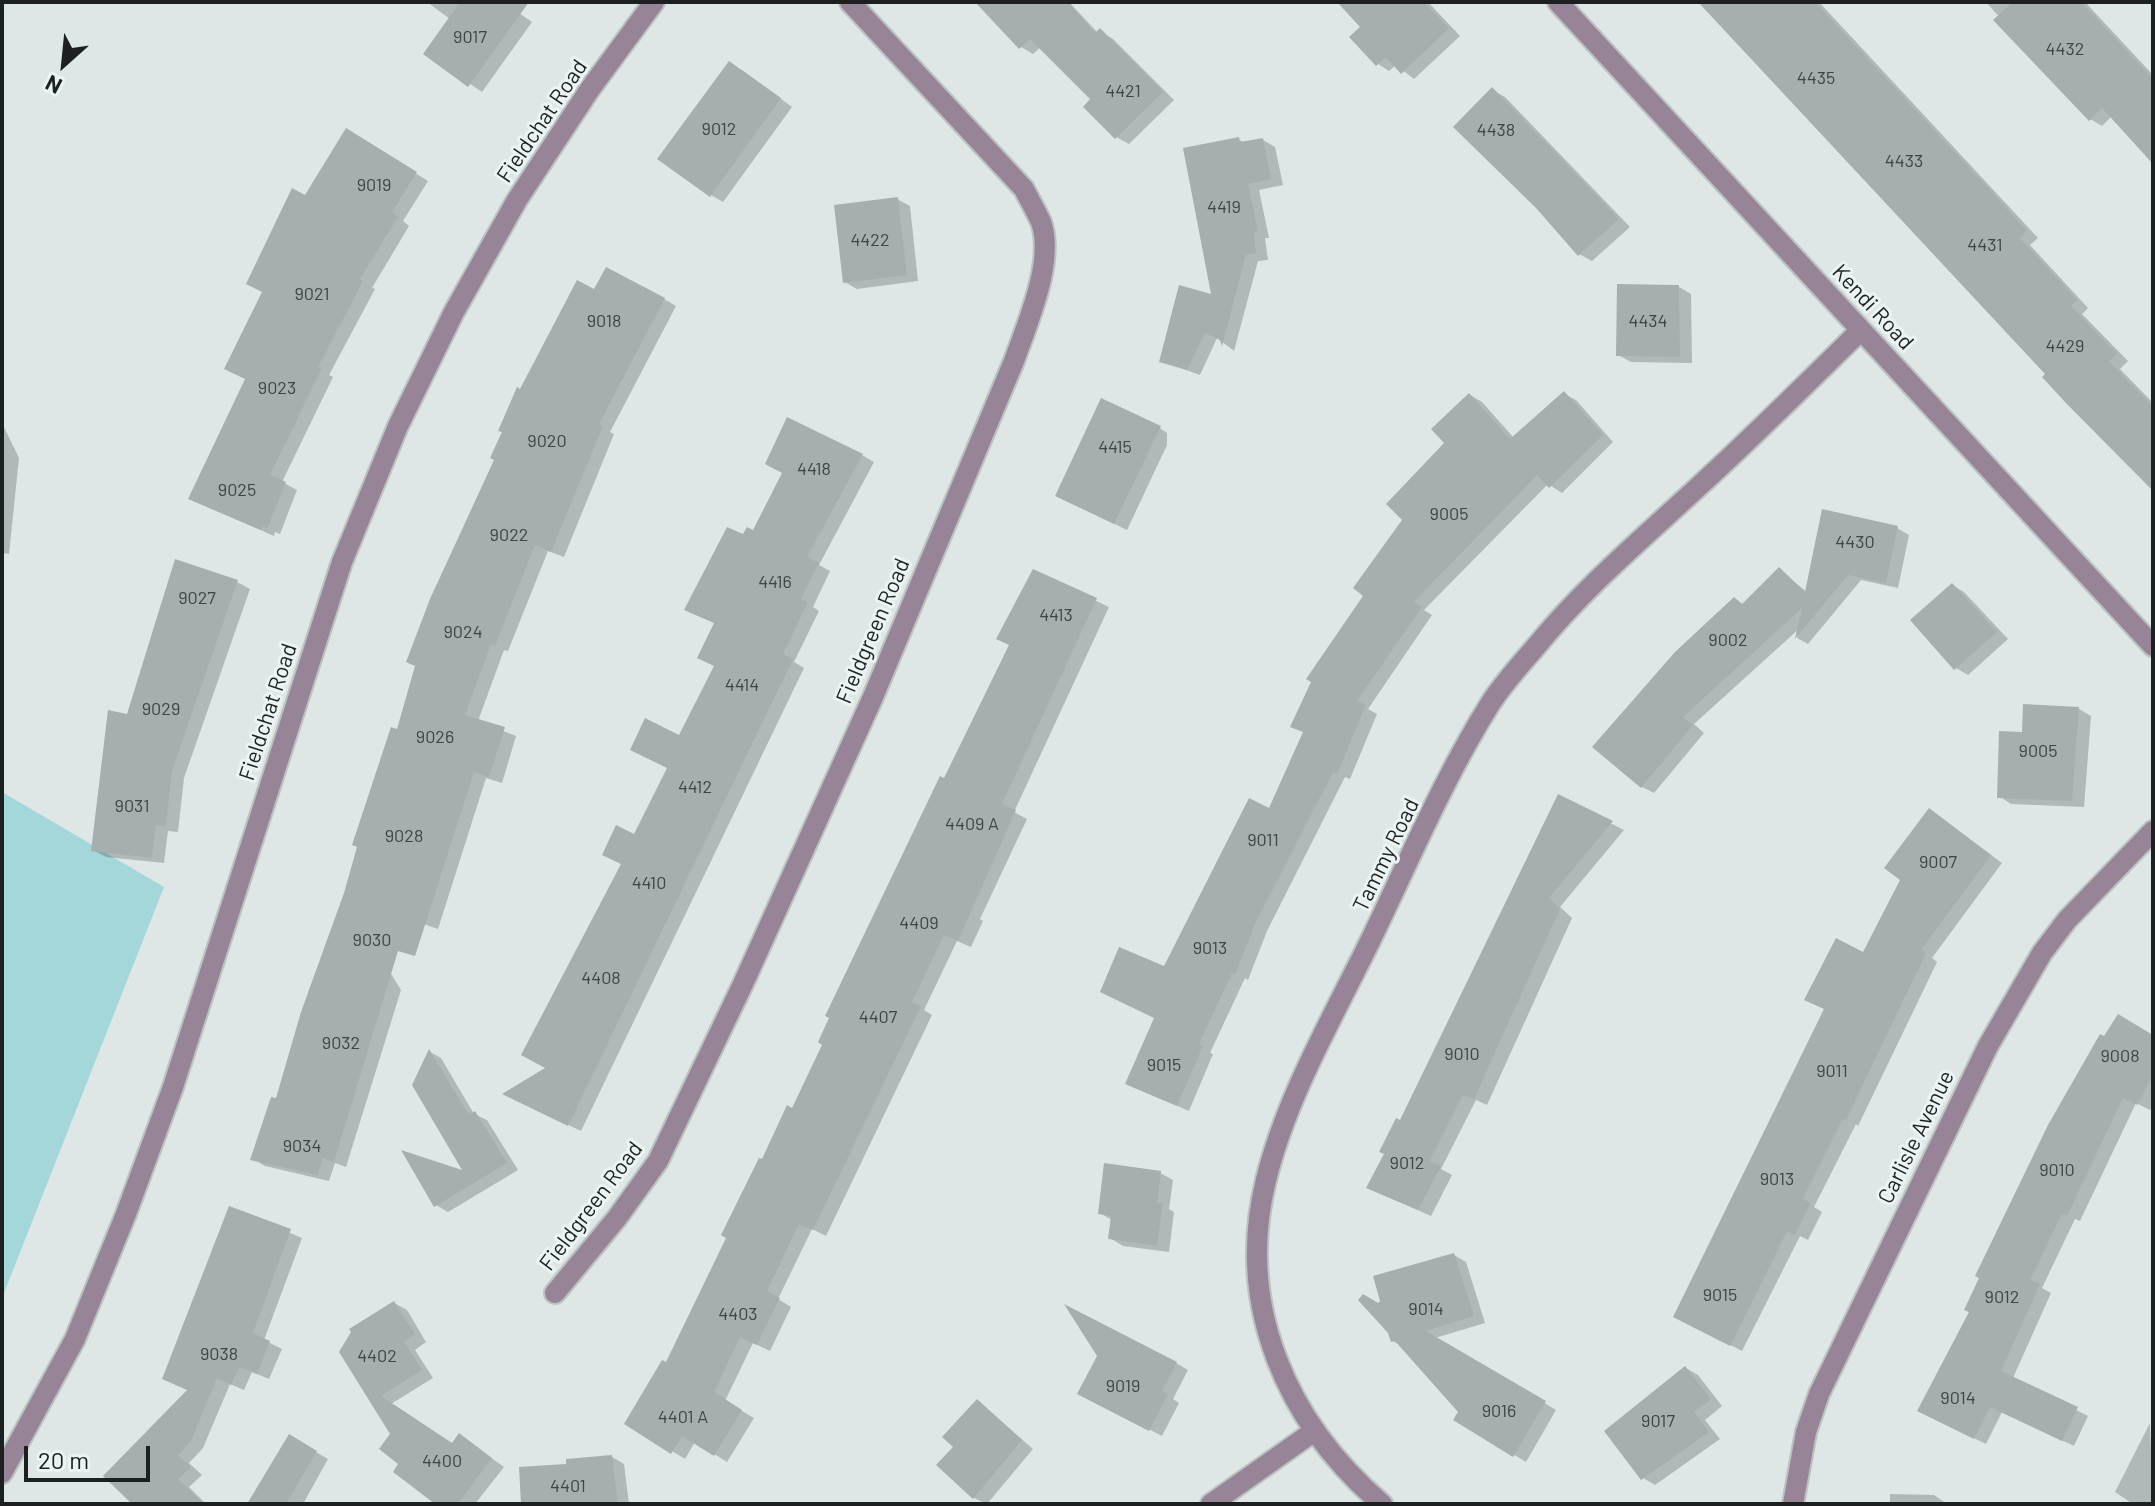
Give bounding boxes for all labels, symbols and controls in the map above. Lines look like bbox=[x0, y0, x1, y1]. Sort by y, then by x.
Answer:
north arrow bbox=[24, 24, 104, 104]
house number: 9017 bbox=[453, 26, 487, 48]
house number: 4432 bbox=[2046, 38, 2084, 60]
street label: Fieldchat Road bbox=[491, 55, 593, 187]
house number: 4435 bbox=[1797, 67, 1835, 89]
text: N bbox=[41, 70, 66, 100]
house number: 4421 bbox=[1105, 80, 1141, 102]
house number: 9012 bbox=[702, 118, 736, 140]
house number: 4438 bbox=[1477, 119, 1515, 141]
house number: 4433 bbox=[1885, 150, 1923, 172]
house number: 9019 bbox=[357, 174, 391, 196]
house number: 4419 bbox=[1207, 196, 1241, 218]
house number: 4422 bbox=[850, 229, 890, 251]
house number: 4431 bbox=[1967, 234, 2003, 256]
street label: Kendi Road bbox=[1827, 259, 1919, 355]
house number: 9021 bbox=[294, 283, 330, 305]
house number: 9018 bbox=[587, 310, 621, 332]
house number: 4434 bbox=[1628, 310, 1668, 332]
house number: 4429 bbox=[2046, 335, 2084, 357]
house number: 9023 bbox=[258, 377, 296, 399]
house number: 9020 bbox=[527, 430, 567, 452]
house number: 4415 bbox=[1098, 436, 1132, 458]
house number: 4418 bbox=[797, 458, 831, 480]
house number: 9025 bbox=[218, 479, 256, 501]
house number: 9005 bbox=[1430, 503, 1468, 525]
house number: 9022 bbox=[490, 524, 528, 546]
house number: 4430 bbox=[1835, 531, 1875, 553]
street label: Fieldgreen Road bbox=[831, 555, 915, 707]
house number: 4416 bbox=[758, 571, 792, 593]
house number: 9027 bbox=[178, 587, 216, 609]
house number: 4413 bbox=[1039, 604, 1073, 626]
house number: 9024 bbox=[443, 621, 483, 643]
house number: 9002 bbox=[1708, 629, 1748, 651]
street label: Fieldchat Road bbox=[233, 640, 303, 784]
house number: 4414 bbox=[725, 674, 759, 696]
house number: 9029 bbox=[142, 698, 180, 720]
house number: 9026 bbox=[416, 726, 454, 748]
house number: 9005 bbox=[2019, 740, 2057, 762]
house number: 4412 bbox=[678, 776, 712, 798]
street label: Tammy Road bbox=[1347, 794, 1425, 916]
house number: 9031 bbox=[115, 795, 149, 817]
house number: 4409 A bbox=[945, 813, 999, 835]
house number: 9028 bbox=[385, 825, 423, 847]
house number: 9011 bbox=[1247, 829, 1279, 851]
house number: 9007 bbox=[1919, 851, 1957, 873]
house number: 4410 bbox=[632, 872, 666, 894]
house number: 4409 bbox=[899, 912, 939, 934]
house number: 9030 bbox=[353, 929, 391, 951]
house number: 9013 bbox=[1193, 937, 1227, 959]
house number: 4408 bbox=[581, 967, 621, 989]
house number: 4407 bbox=[859, 1006, 897, 1028]
house number: 9032 bbox=[322, 1032, 360, 1054]
house number: 9010 bbox=[1444, 1043, 1480, 1065]
house number: 9008 bbox=[2100, 1045, 2140, 1067]
house number: 9015 bbox=[1147, 1054, 1181, 1076]
house number: 9011 bbox=[1816, 1060, 1848, 1082]
street label: Carlisle Avenue bbox=[1872, 1066, 1960, 1208]
house number: 9034 bbox=[283, 1135, 321, 1157]
street label: Fieldgreen Road bbox=[534, 1136, 648, 1276]
house number: 9012 bbox=[1390, 1152, 1424, 1174]
house number: 9010 bbox=[2039, 1159, 2075, 1181]
house number: 9013 bbox=[1760, 1168, 1794, 1190]
house number: 9015 bbox=[1703, 1284, 1737, 1306]
house number: 9012 bbox=[1985, 1286, 2019, 1308]
house number: 9014 bbox=[1408, 1298, 1444, 1320]
house number: 4403 bbox=[718, 1303, 758, 1325]
house number: 9038 bbox=[200, 1343, 238, 1365]
house number: 4402 bbox=[357, 1345, 397, 1367]
house number: 9019 bbox=[1106, 1375, 1140, 1397]
house number: 9014 bbox=[1940, 1387, 1976, 1409]
house number: 9016 bbox=[1482, 1400, 1516, 1422]
house number: 4401 A bbox=[658, 1406, 708, 1428]
house number: 9017 bbox=[1641, 1410, 1675, 1432]
scale bar bbox=[28, 1430, 154, 1480]
text: 20 m bbox=[38, 1445, 89, 1474]
house number: 4400 bbox=[422, 1450, 462, 1472]
house number: 4401 bbox=[550, 1475, 586, 1497]

